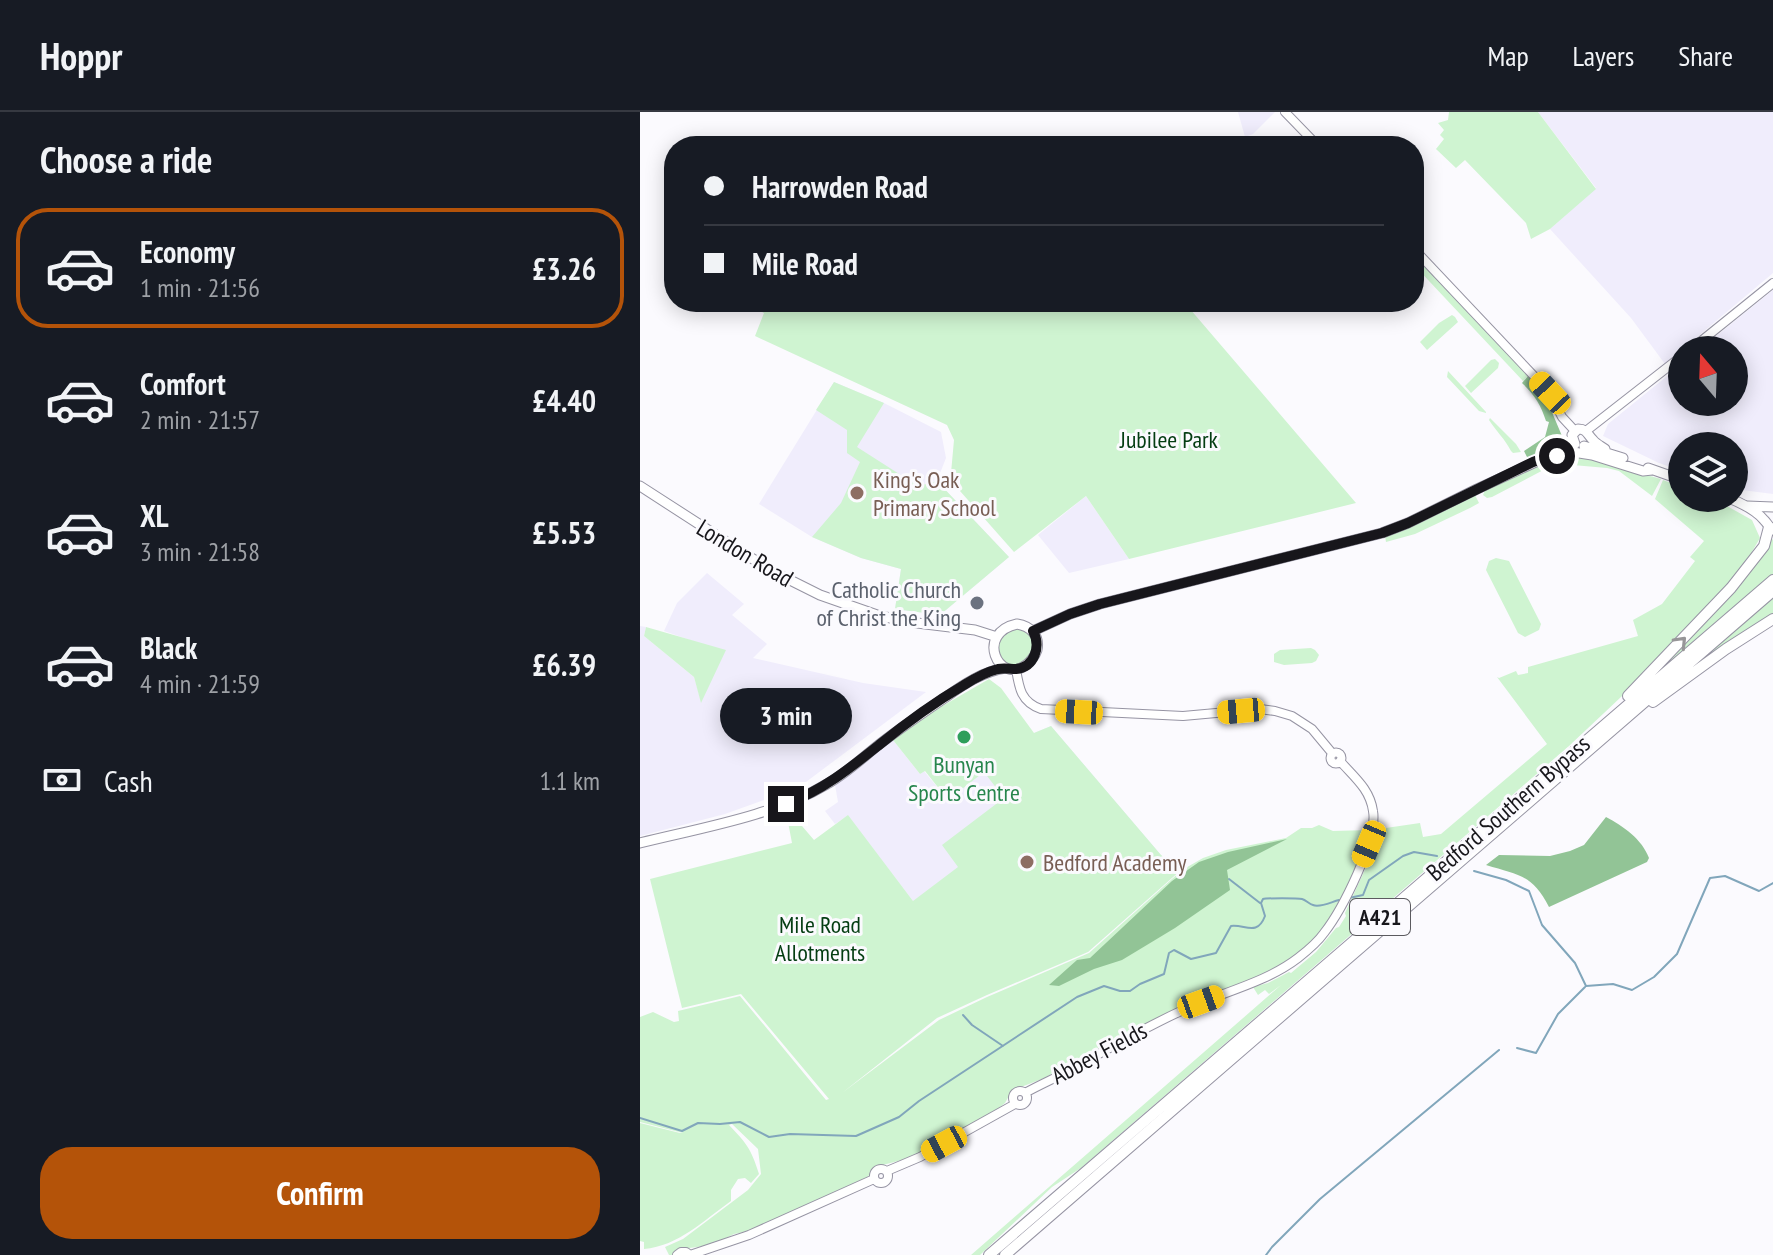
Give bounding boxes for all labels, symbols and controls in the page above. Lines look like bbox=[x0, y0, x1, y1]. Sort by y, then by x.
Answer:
text: Hoppr bbox=[40, 31, 122, 80]
text: Map bbox=[1487, 37, 1529, 74]
text: Layers bbox=[1573, 37, 1634, 74]
text: Share bbox=[1678, 37, 1733, 74]
text: Choose a ride bbox=[40, 136, 212, 183]
text: Harrowden Road bbox=[752, 167, 928, 206]
icon: car bbox=[44, 232, 116, 304]
text: Economy bbox=[140, 232, 235, 271]
text: Mile Road bbox=[752, 244, 858, 283]
text: £3.26 bbox=[532, 249, 596, 288]
text: 1 min · 21:56 bbox=[140, 271, 260, 304]
north arrow bbox=[1668, 336, 1748, 416]
map controls bbox=[1668, 336, 1748, 512]
icon: car bbox=[44, 364, 116, 436]
text: Comfort bbox=[140, 364, 226, 403]
car bbox=[1525, 367, 1575, 419]
text: £4.40 bbox=[532, 381, 596, 420]
text: 2 min · 21:57 bbox=[140, 403, 260, 436]
park label: Jubilee Park bbox=[1119, 424, 1219, 455]
button: layers bbox=[1668, 432, 1748, 512]
route start bbox=[1539, 438, 1575, 474]
place label: King's Oak Primary School bbox=[873, 464, 996, 523]
marker: King's Oak Primary School bbox=[848, 484, 866, 502]
icon: car bbox=[44, 496, 116, 568]
text: XL bbox=[140, 496, 169, 535]
street label: London Road bbox=[691, 512, 799, 594]
text: £5.53 bbox=[532, 513, 596, 552]
text: 3 min · 21:58 bbox=[140, 535, 260, 568]
place label: Catholic Church of Christ the King bbox=[816, 574, 961, 633]
marker: Catholic Church of Christ the King bbox=[968, 594, 986, 612]
icon: car bbox=[44, 628, 116, 700]
text: Black bbox=[140, 628, 197, 667]
one-way arrow bbox=[1672, 637, 1686, 651]
text: £6.39 bbox=[532, 645, 596, 684]
text: 4 min · 21:59 bbox=[140, 667, 260, 700]
callout: 3 min bbox=[720, 688, 852, 744]
car bbox=[1216, 697, 1266, 725]
text: 3 min bbox=[760, 699, 812, 732]
car bbox=[1054, 699, 1104, 725]
marker: Bunyan Sports Centre bbox=[955, 728, 973, 746]
street label: Bedford Southern Bypass bbox=[1420, 728, 1596, 888]
place label: Bunyan Sports Centre bbox=[908, 749, 1020, 808]
icon: cash bbox=[40, 758, 84, 802]
text: Cash bbox=[104, 761, 153, 800]
text: 1.1 km bbox=[539, 764, 600, 797]
route end bbox=[768, 786, 804, 822]
car bbox=[1349, 817, 1389, 871]
place label: Bedford Academy bbox=[1043, 847, 1187, 878]
marker: Bedford Academy bbox=[1018, 853, 1036, 871]
road number: A421 bbox=[1350, 899, 1410, 935]
park label: Mile Road Allotments bbox=[775, 909, 865, 968]
car bbox=[1174, 983, 1228, 1021]
street label: Abbey Fields bbox=[1046, 1015, 1152, 1091]
car bbox=[917, 1122, 971, 1166]
button: Confirm bbox=[40, 1147, 600, 1239]

